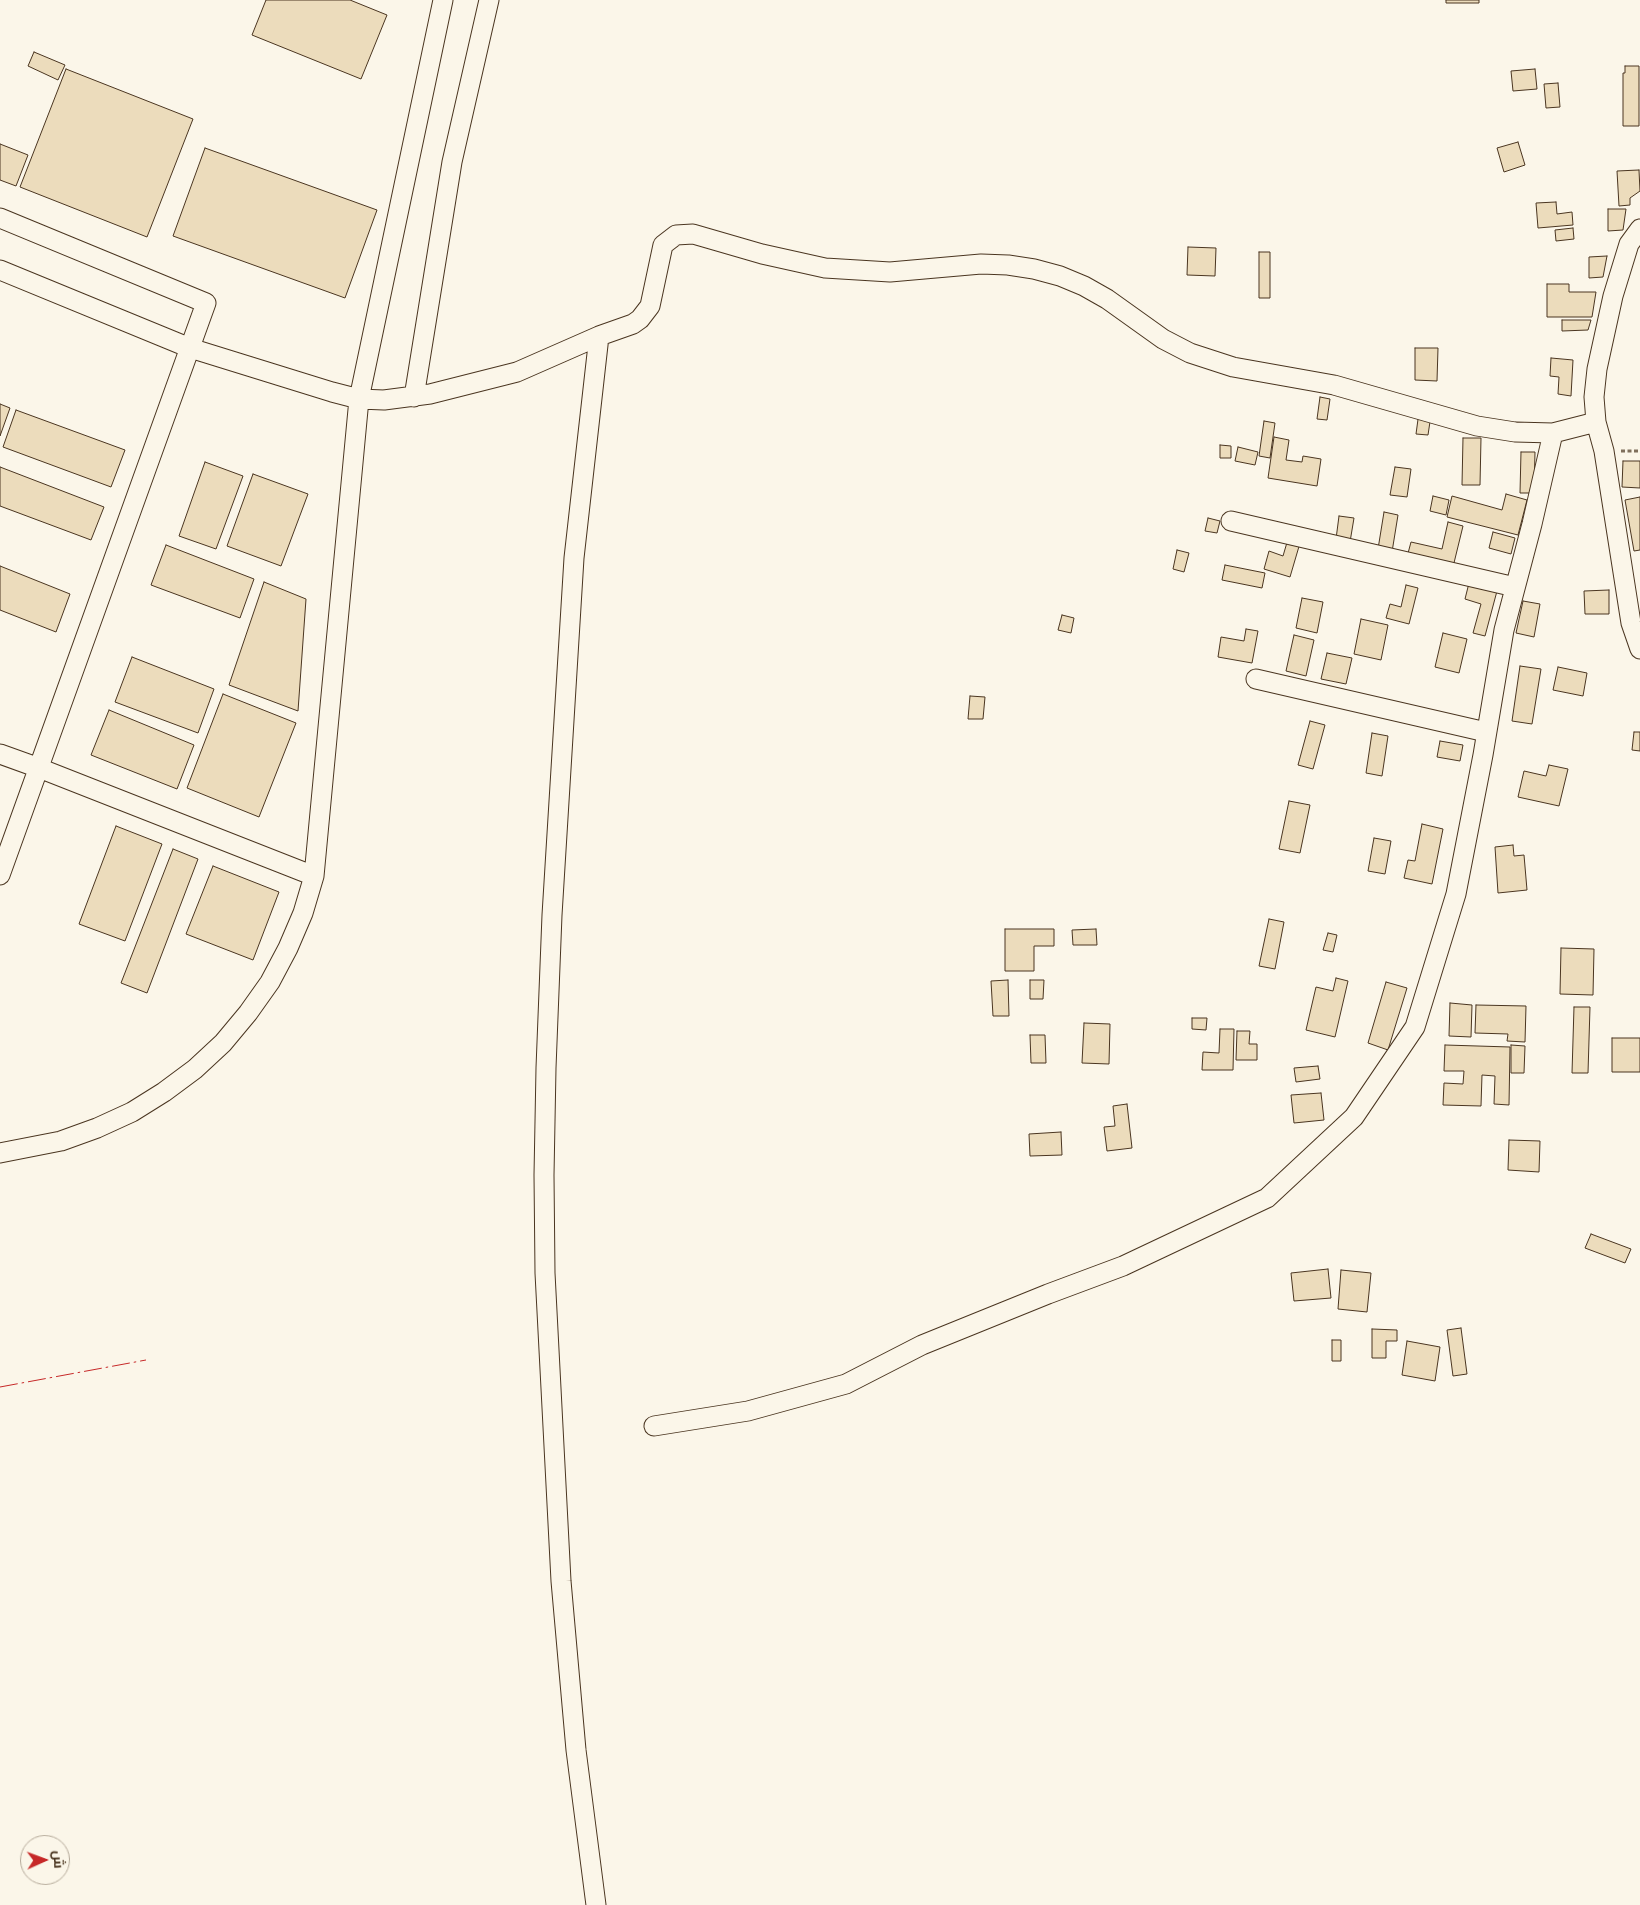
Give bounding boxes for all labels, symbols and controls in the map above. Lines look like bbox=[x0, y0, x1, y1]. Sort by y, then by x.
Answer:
north arrow bbox=[20, 1835, 70, 1885]
text: ش bbox=[51, 1850, 67, 1869]

